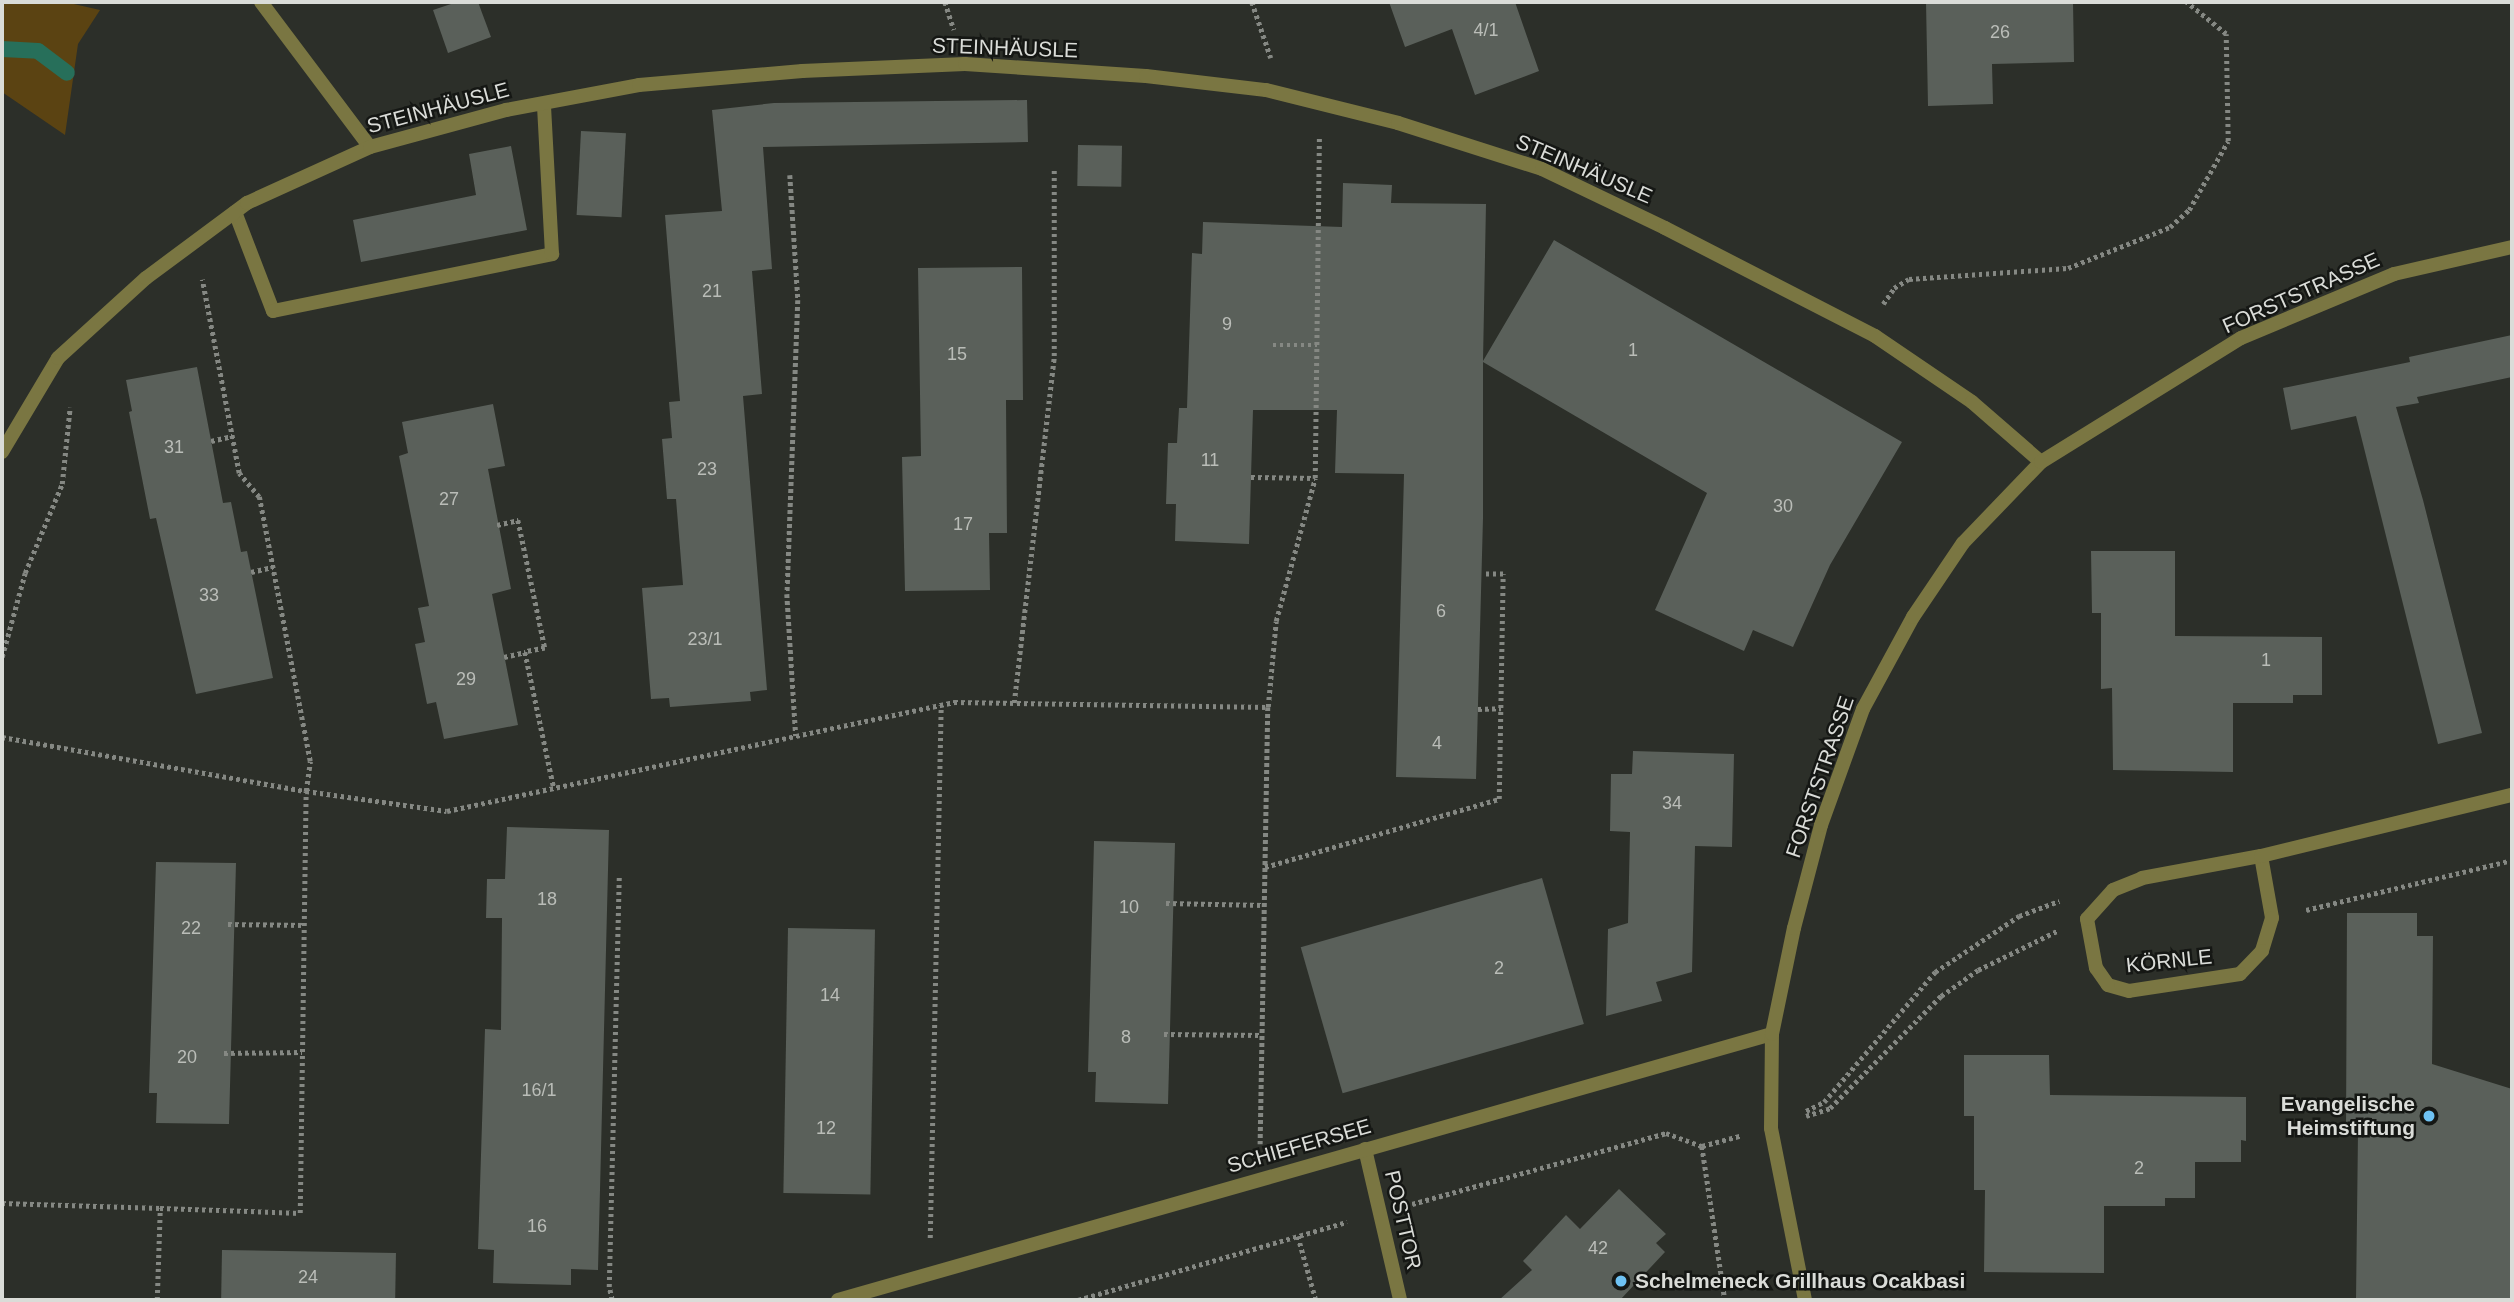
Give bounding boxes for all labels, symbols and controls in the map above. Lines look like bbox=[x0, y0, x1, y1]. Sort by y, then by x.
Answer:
house number: 4/1 bbox=[1473, 19, 1499, 41]
house number: 26 bbox=[1990, 21, 2010, 43]
street label: STEINHÄUSLE bbox=[932, 33, 1078, 63]
street label: STEINHÄUSLE bbox=[364, 77, 512, 139]
street label: STEINHÄUSLE bbox=[1512, 129, 1656, 209]
street label: FORSTSTRASSE bbox=[2219, 247, 2383, 339]
house number: 21 bbox=[702, 280, 722, 302]
house number: 9 bbox=[1222, 313, 1232, 335]
house number: 1 bbox=[1628, 339, 1638, 361]
house number: 15 bbox=[947, 343, 967, 365]
house number: 31 bbox=[164, 436, 184, 458]
house number: 11 bbox=[1201, 449, 1219, 471]
house number: 23 bbox=[697, 458, 717, 480]
house number: 27 bbox=[439, 488, 459, 510]
house number: 30 bbox=[1773, 495, 1793, 517]
house number: 17 bbox=[953, 513, 973, 535]
house number: 33 bbox=[199, 584, 219, 606]
house number: 6 bbox=[1436, 600, 1446, 622]
house number: 23/1 bbox=[687, 628, 723, 650]
house number: 1 bbox=[2261, 649, 2271, 671]
house number: 29 bbox=[456, 668, 476, 690]
street label: FORSTSTRASSE bbox=[1781, 693, 1859, 861]
house number: 4 bbox=[1432, 732, 1442, 754]
house number: 34 bbox=[1662, 792, 1682, 814]
house number: 18 bbox=[537, 888, 557, 910]
house number: 10 bbox=[1119, 896, 1139, 918]
house number: 22 bbox=[181, 917, 201, 939]
street label: KÖRNLE bbox=[2125, 944, 2213, 978]
house number: 2 bbox=[1494, 957, 1504, 979]
house number: 14 bbox=[820, 984, 840, 1006]
house number: 8 bbox=[1121, 1026, 1131, 1048]
house number: 20 bbox=[177, 1046, 197, 1068]
house number: 16/1 bbox=[521, 1079, 557, 1101]
place label: Evangelische Heimstiftung bbox=[2281, 1091, 2415, 1141]
marker: Evangelische Heimstiftung bbox=[2421, 1108, 2437, 1124]
street label: SCHIEFERSEE bbox=[1224, 1113, 1374, 1179]
house number: 12 bbox=[816, 1117, 836, 1139]
house number: 2 bbox=[2134, 1157, 2144, 1179]
street label: POSTTOR bbox=[1379, 1168, 1427, 1272]
house number: 16 bbox=[527, 1215, 547, 1237]
house number: 42 bbox=[1588, 1237, 1608, 1259]
house number: 24 bbox=[298, 1266, 318, 1288]
place label: Schelmeneck Grillhaus Ocakbasi bbox=[1635, 1268, 1965, 1294]
marker: Schelmeneck Grillhaus Ocakbasi bbox=[1613, 1273, 1629, 1289]

